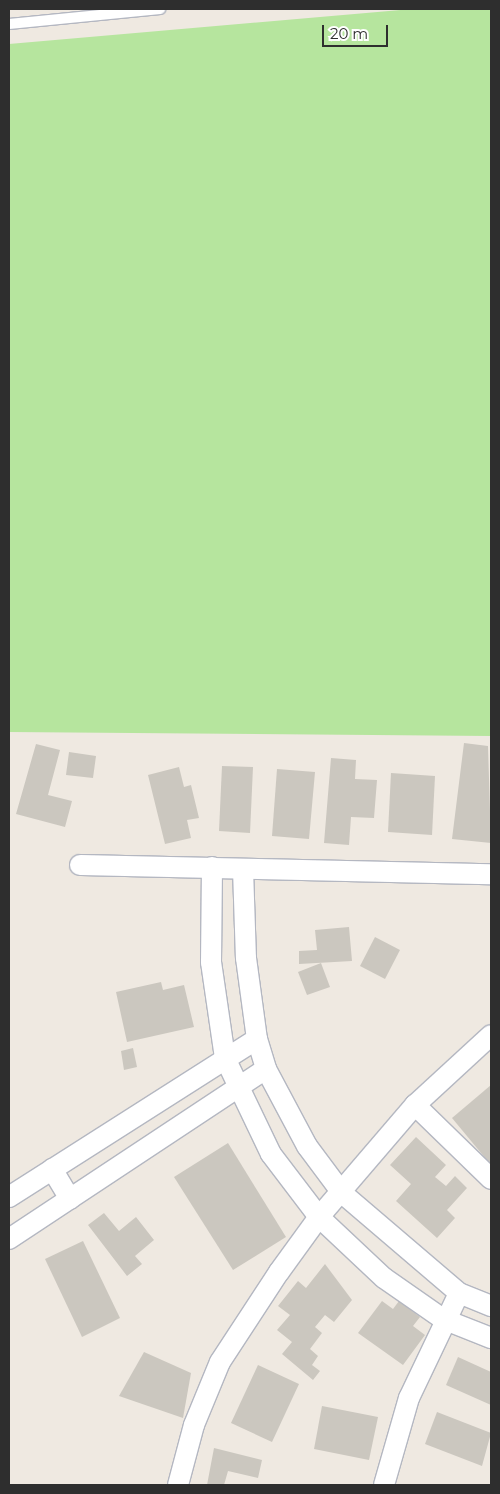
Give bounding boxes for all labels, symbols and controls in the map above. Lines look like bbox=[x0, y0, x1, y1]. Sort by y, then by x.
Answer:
scale bar bbox=[325, 15, 391, 47]
text: 20 m bbox=[330, 24, 368, 43]

